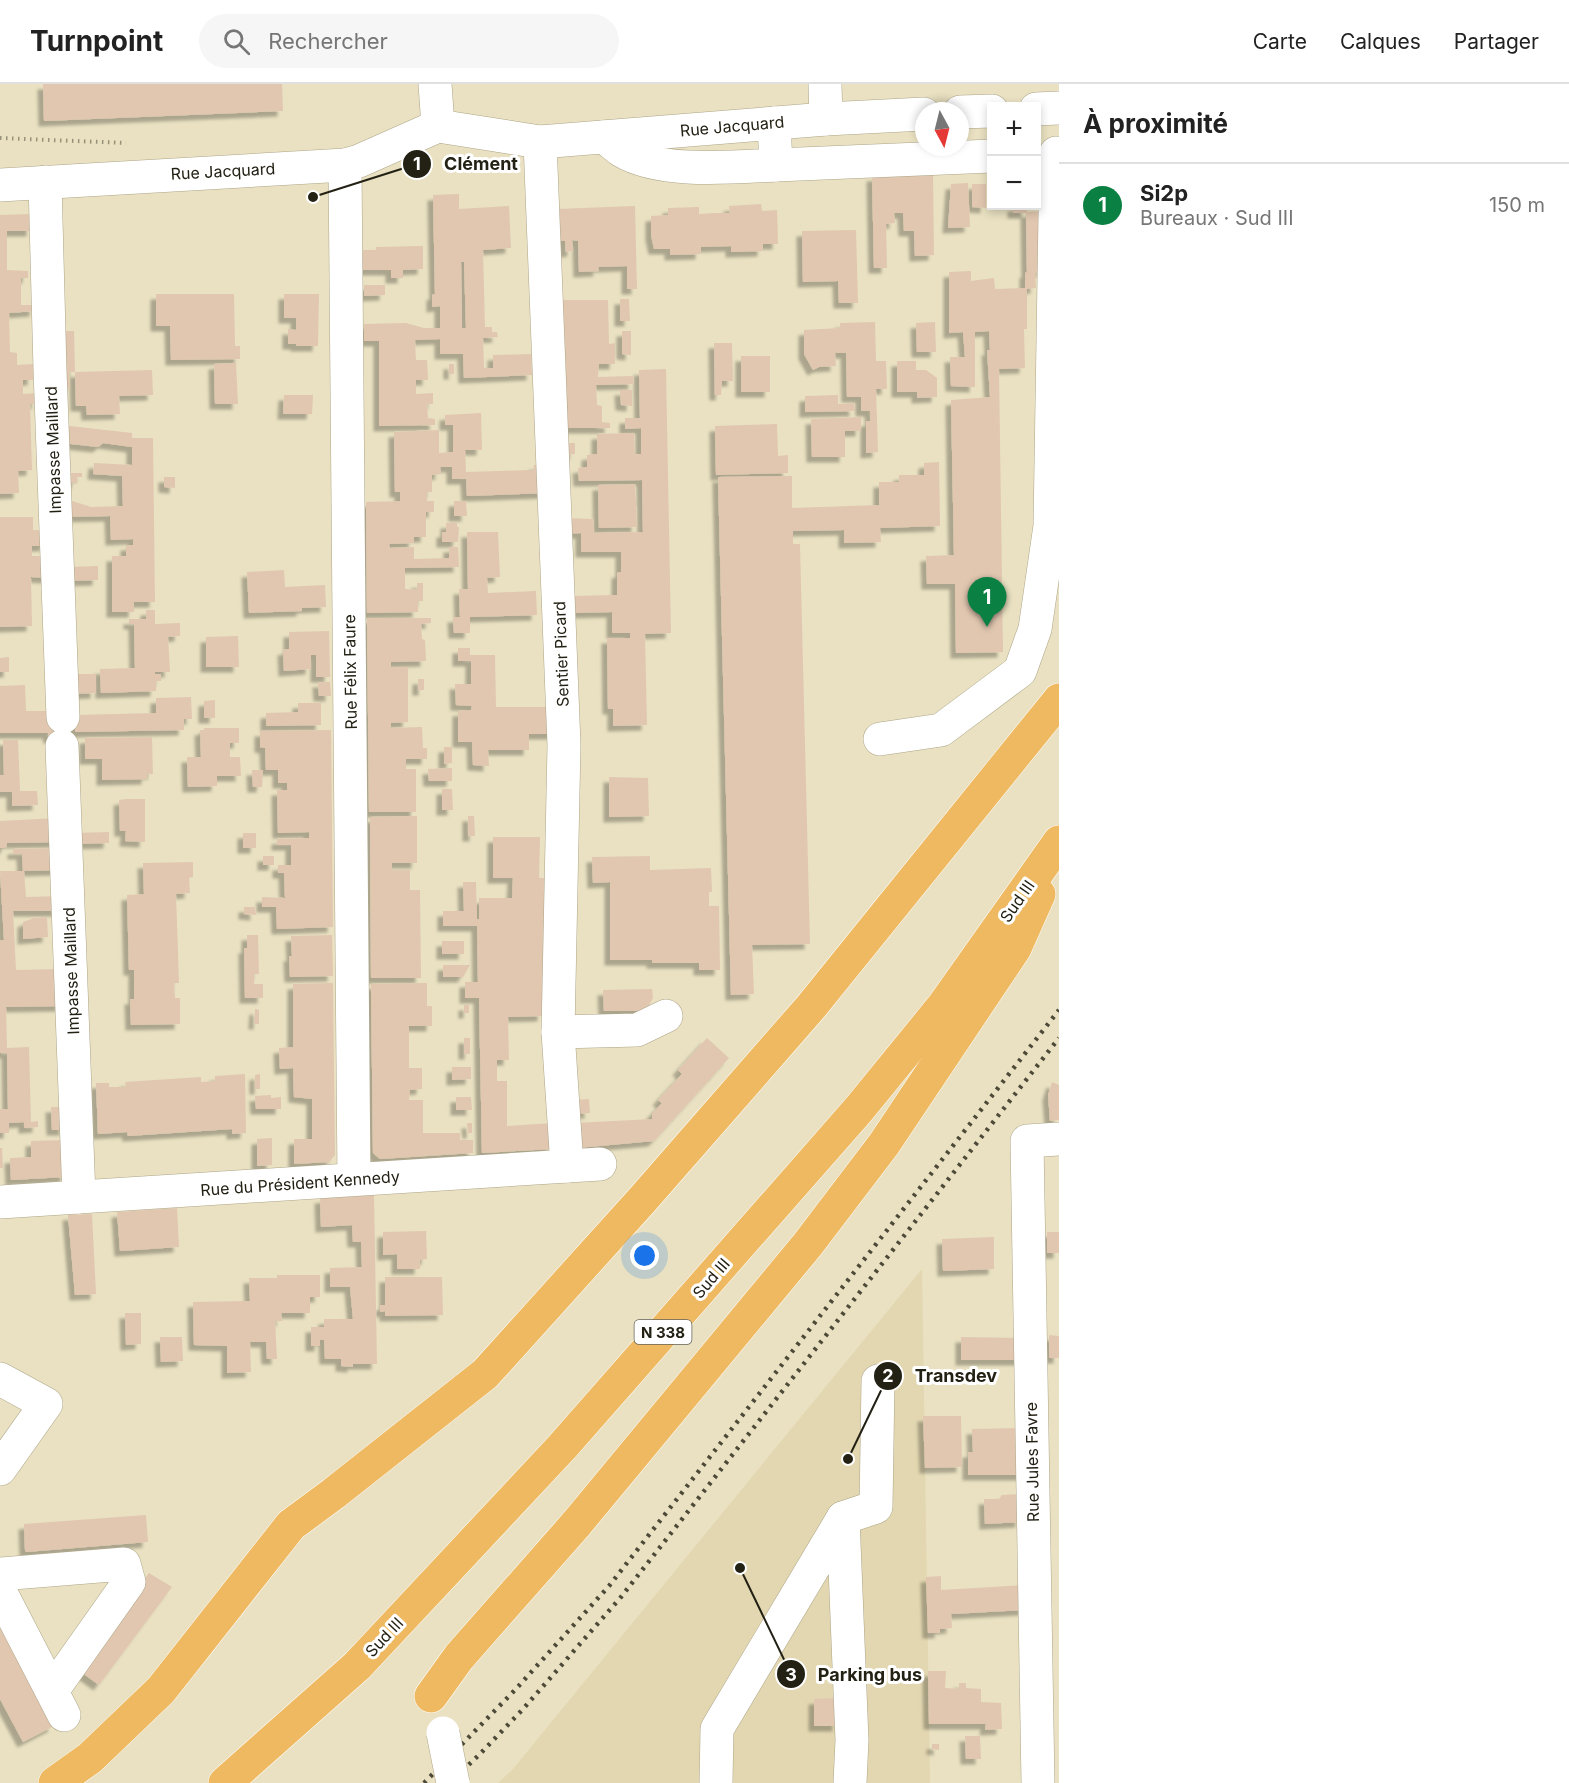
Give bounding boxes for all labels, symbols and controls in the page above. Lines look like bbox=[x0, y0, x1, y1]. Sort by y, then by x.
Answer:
search box bbox=[199, 14, 619, 68]
text: Turnpoint bbox=[30, 24, 163, 58]
icon: search bbox=[220, 25, 253, 58]
text: Rechercher bbox=[268, 28, 388, 54]
text: Carte bbox=[1253, 29, 1307, 54]
text: Calques bbox=[1340, 29, 1421, 54]
text: Partager bbox=[1454, 29, 1539, 54]
north arrow bbox=[915, 102, 969, 156]
map controls bbox=[987, 102, 1041, 210]
button: + bbox=[987, 102, 1041, 156]
text: À proximité bbox=[1083, 108, 1228, 139]
street label: Rue Jacquard bbox=[679, 111, 785, 141]
callout: Clément bbox=[402, 146, 530, 182]
text: 1 bbox=[413, 153, 421, 174]
text: Clément bbox=[444, 153, 518, 174]
button: − bbox=[987, 156, 1041, 210]
street label: Rue Jacquard bbox=[170, 158, 276, 184]
text: Si2p bbox=[1140, 180, 1188, 206]
text: 1 bbox=[1098, 193, 1107, 217]
text: 150 m bbox=[1489, 193, 1545, 217]
text: Bureaux · Sud III bbox=[1140, 206, 1294, 230]
street label: Impasse Maillard bbox=[41, 386, 65, 514]
pin: 1 bbox=[968, 578, 1006, 627]
street label: Sentier Picard bbox=[549, 601, 573, 707]
street label: Rue Félix Faure bbox=[339, 614, 361, 730]
street label: Sud III bbox=[995, 876, 1039, 926]
street label: Impasse Maillard bbox=[59, 907, 83, 1035]
street label: Rue du Président Kennedy bbox=[200, 1166, 400, 1200]
your location bbox=[630, 1241, 659, 1270]
street label: Sud III bbox=[688, 1254, 734, 1302]
road number: N 338 bbox=[634, 1320, 692, 1344]
callout: Transdev bbox=[873, 1358, 1009, 1394]
text: 2 bbox=[882, 1365, 894, 1386]
text: Transdev bbox=[915, 1365, 997, 1386]
street label: Rue Jules Favre bbox=[1021, 1402, 1043, 1522]
street label: Sud III bbox=[361, 1613, 407, 1661]
callout: Parking bus bbox=[776, 1656, 934, 1692]
text: 3 bbox=[785, 1664, 797, 1685]
text: Parking bus bbox=[818, 1664, 922, 1685]

